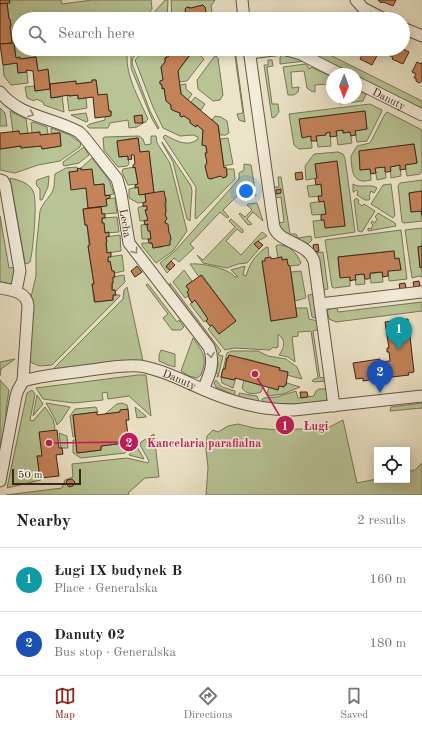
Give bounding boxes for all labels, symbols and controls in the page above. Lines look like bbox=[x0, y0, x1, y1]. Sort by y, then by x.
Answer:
search box bbox=[12, 12, 410, 56]
icon: search bbox=[26, 23, 48, 45]
text: Search here bbox=[58, 27, 135, 42]
north arrow bbox=[326, 68, 362, 104]
street label: Danuty bbox=[370, 87, 407, 113]
one-way arrow bbox=[27, 109, 35, 117]
your location bbox=[236, 181, 256, 201]
street label: Lecha bbox=[117, 208, 132, 239]
one-way arrow bbox=[130, 246, 137, 253]
pin: 1 bbox=[386, 317, 412, 350]
one-way arrow bbox=[206, 352, 215, 358]
pin: 2 bbox=[367, 360, 393, 393]
street label: Danuty bbox=[161, 368, 198, 393]
callout: Ługi bbox=[275, 413, 336, 437]
text: 1 bbox=[282, 421, 288, 433]
text: Ługi bbox=[304, 421, 329, 433]
callout: Kancelaria parafialna bbox=[119, 430, 269, 454]
text: 2 bbox=[126, 438, 133, 450]
text: Kancelaria parafialna bbox=[147, 438, 261, 450]
map controls bbox=[374, 447, 410, 483]
button: locate bbox=[374, 447, 410, 483]
scale bar bbox=[12, 467, 81, 486]
text: 50 m bbox=[18, 470, 43, 481]
text: Nearby bbox=[16, 513, 71, 530]
text: 2 results bbox=[357, 514, 406, 527]
text: Ługi IX budynek B bbox=[54, 564, 182, 579]
text: 1 bbox=[25, 573, 33, 586]
text: 160 m bbox=[369, 573, 406, 586]
text: Place · Generalska bbox=[54, 582, 158, 595]
text: Danuty 02 bbox=[54, 628, 125, 643]
text: 2 bbox=[25, 637, 33, 650]
text: 180 m bbox=[369, 637, 406, 650]
text: Bus stop · Generalska bbox=[54, 646, 176, 659]
tab: Map bbox=[54, 685, 76, 723]
tab: Directions bbox=[184, 685, 232, 723]
tab: Saved bbox=[340, 685, 368, 723]

